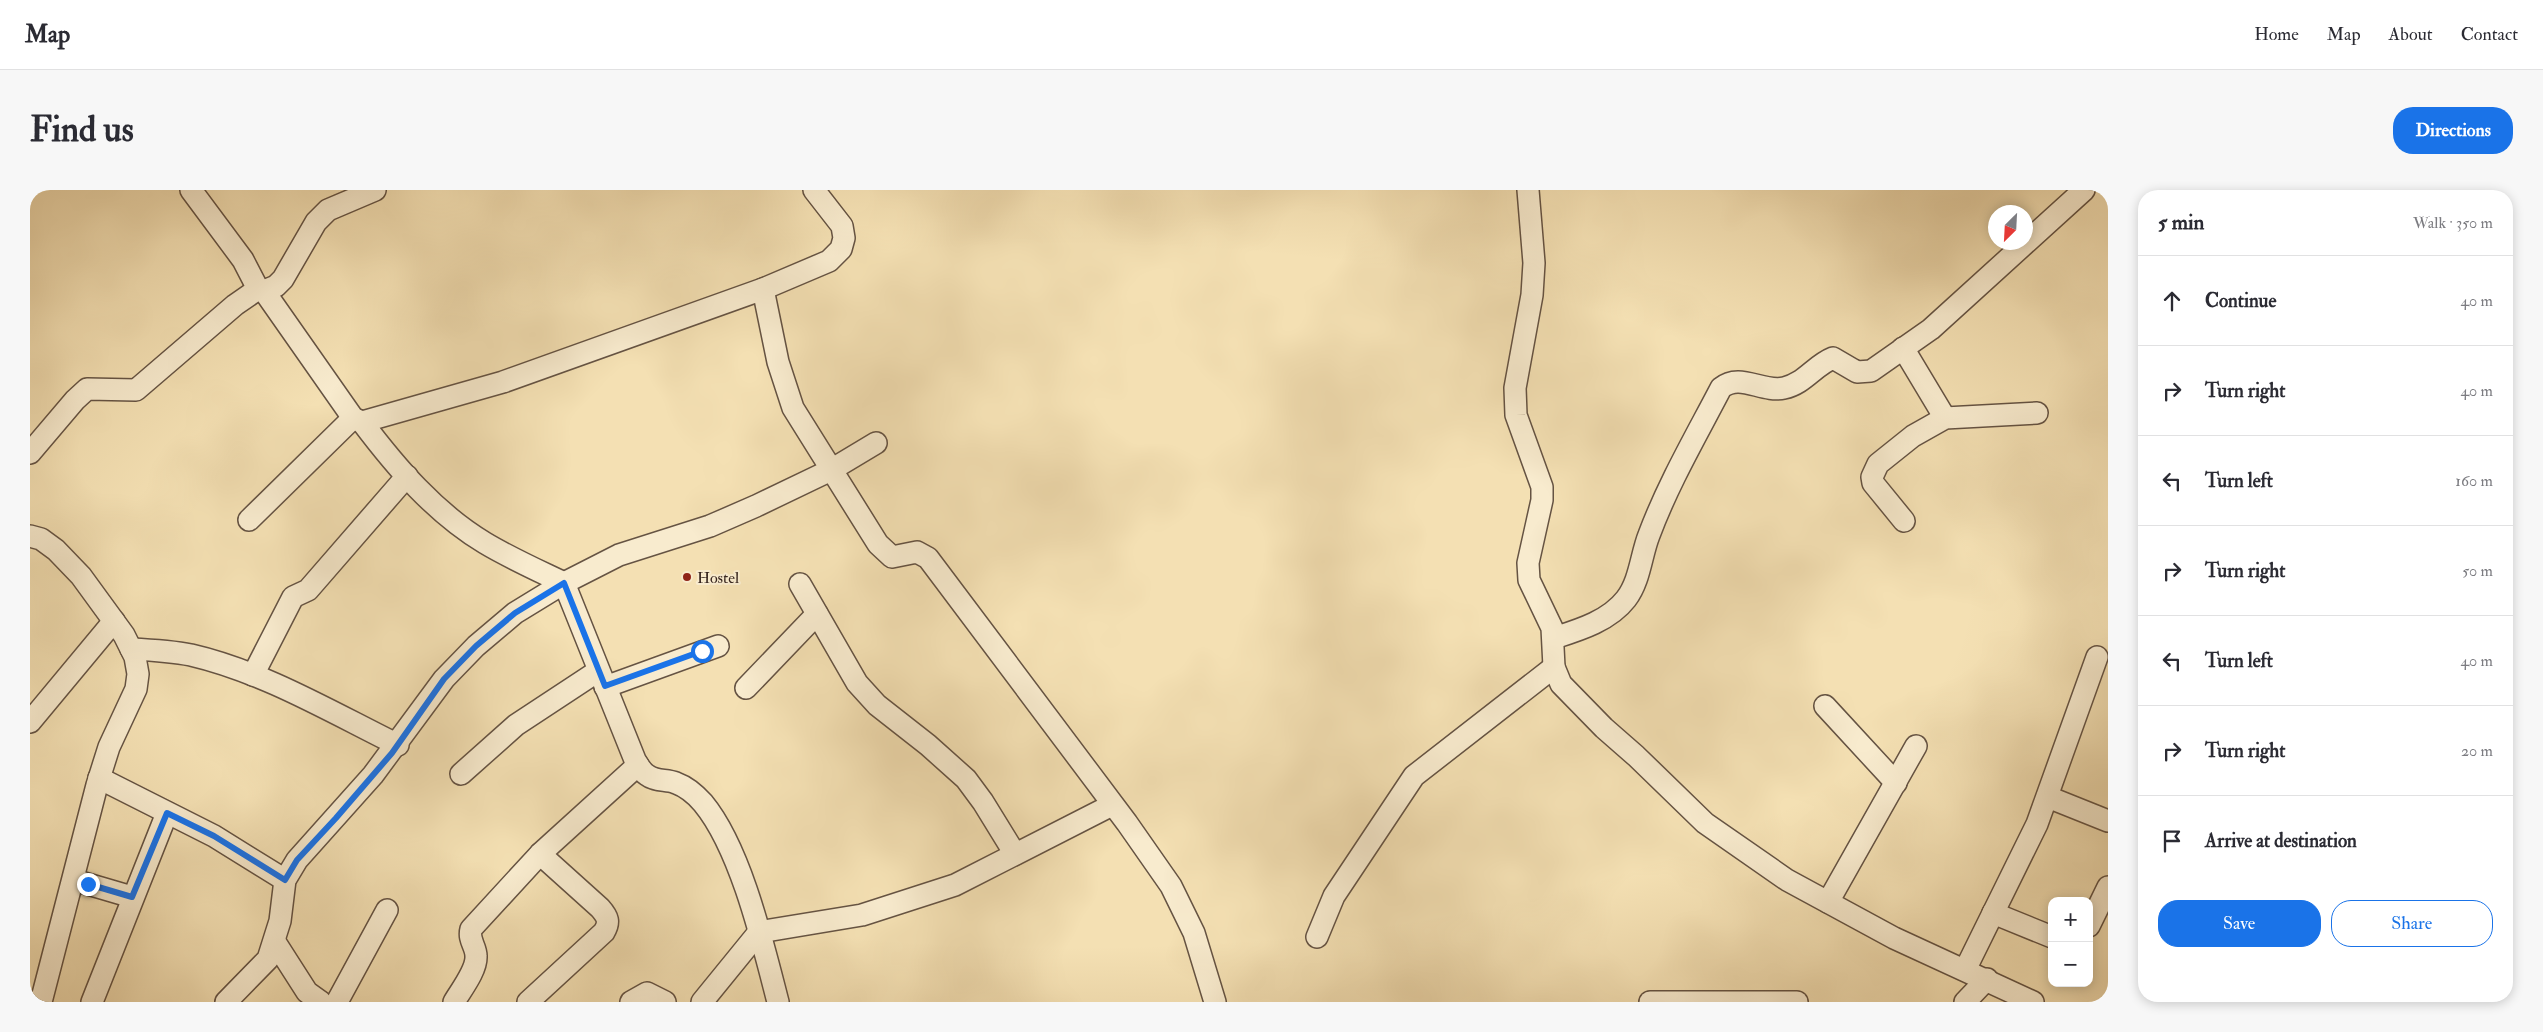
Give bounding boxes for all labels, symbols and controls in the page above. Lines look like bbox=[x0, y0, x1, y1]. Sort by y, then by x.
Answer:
text: Map bbox=[25, 19, 70, 50]
text: Home bbox=[2254, 23, 2299, 46]
text: Map bbox=[2327, 23, 2361, 46]
text: About bbox=[2389, 23, 2433, 46]
text: Contact bbox=[2461, 23, 2518, 46]
button: Directions bbox=[2393, 107, 2513, 154]
text: Find us bbox=[30, 108, 134, 152]
north arrow bbox=[1988, 205, 2033, 250]
text: 5 min bbox=[2158, 209, 2204, 236]
text: Walk · 350 m bbox=[2413, 213, 2493, 233]
icon: ahead bbox=[2158, 287, 2186, 315]
text: Continue bbox=[2205, 289, 2276, 313]
text: 40 m bbox=[2460, 291, 2493, 311]
icon: right bbox=[2158, 377, 2186, 405]
text: Turn right bbox=[2205, 379, 2285, 403]
text: 40 m bbox=[2460, 381, 2493, 401]
icon: left bbox=[2158, 467, 2186, 495]
text: Turn left bbox=[2205, 469, 2273, 493]
text: 160 m bbox=[2455, 471, 2493, 491]
icon: right bbox=[2158, 557, 2186, 585]
text: Turn right bbox=[2205, 559, 2285, 583]
text: 50 m bbox=[2462, 561, 2493, 581]
place label: Hostel bbox=[697, 568, 739, 588]
marker: Hostel bbox=[681, 571, 693, 583]
route start bbox=[691, 640, 714, 663]
icon: left bbox=[2158, 647, 2186, 675]
text: Turn left bbox=[2205, 649, 2273, 673]
text: 40 m bbox=[2460, 651, 2493, 671]
icon: right bbox=[2158, 737, 2186, 765]
text: Turn right bbox=[2205, 739, 2285, 763]
text: 20 m bbox=[2461, 741, 2493, 761]
icon: arrive bbox=[2158, 827, 2186, 855]
text: Arrive at destination bbox=[2205, 829, 2357, 853]
route end bbox=[77, 873, 100, 896]
map controls bbox=[2048, 897, 2093, 987]
button: + bbox=[2048, 897, 2093, 942]
button: Save bbox=[2158, 900, 2321, 947]
button: Share bbox=[2331, 900, 2493, 947]
button: − bbox=[2048, 942, 2093, 987]

